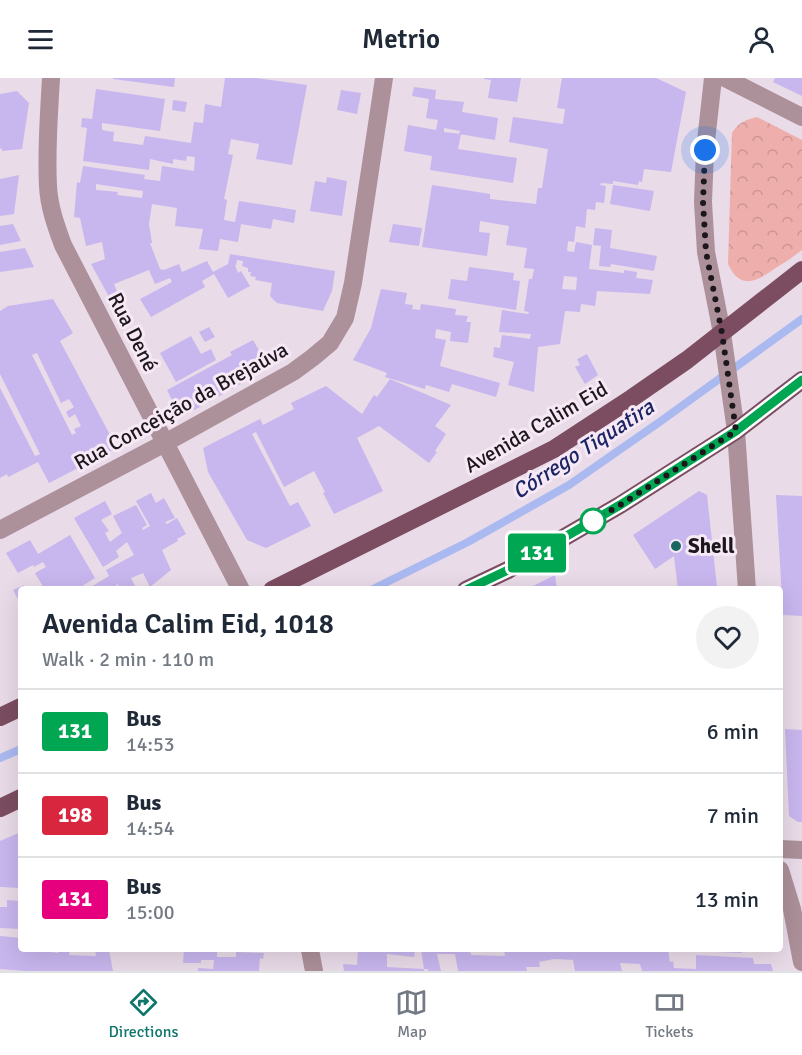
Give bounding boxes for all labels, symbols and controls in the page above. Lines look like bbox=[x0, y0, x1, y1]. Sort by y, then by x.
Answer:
icon: menu bbox=[24, 23, 57, 56]
text: Metrio bbox=[362, 23, 440, 56]
icon: person bbox=[745, 23, 778, 56]
your location bbox=[690, 135, 720, 165]
street label: Rua Dené bbox=[102, 288, 164, 376]
street label: Rua Conceição da Brejaúva bbox=[69, 336, 293, 476]
street label: Avenida Calim Eid bbox=[460, 376, 612, 478]
water label: Córrego Tiquatira bbox=[507, 393, 660, 505]
unlabelled marker bbox=[580, 508, 606, 534]
place label: Shell bbox=[688, 533, 735, 559]
line badge: 131 bbox=[502, 534, 572, 572]
marker: Shell bbox=[669, 539, 683, 553]
text: 131 bbox=[520, 540, 554, 566]
button: heart bbox=[696, 606, 759, 669]
text: Avenida Calim Eid, 1018 bbox=[42, 607, 334, 641]
text: Walk · 2 min · 110 m bbox=[42, 647, 214, 672]
text: Bus bbox=[126, 705, 161, 732]
text: 131 bbox=[58, 718, 92, 744]
text: 6 min bbox=[707, 718, 759, 745]
text: 14:53 bbox=[126, 732, 175, 757]
text: Bus bbox=[126, 789, 161, 816]
text: 198 bbox=[58, 802, 92, 828]
text: 7 min bbox=[707, 802, 759, 829]
text: 14:54 bbox=[126, 816, 175, 841]
text: Bus bbox=[126, 873, 161, 900]
text: 131 bbox=[58, 886, 92, 912]
text: 13 min bbox=[695, 886, 759, 913]
text: 15:00 bbox=[126, 900, 175, 925]
tab: Directions bbox=[108, 986, 178, 1042]
tab: Map bbox=[395, 986, 428, 1042]
tab: Tickets bbox=[645, 986, 693, 1042]

